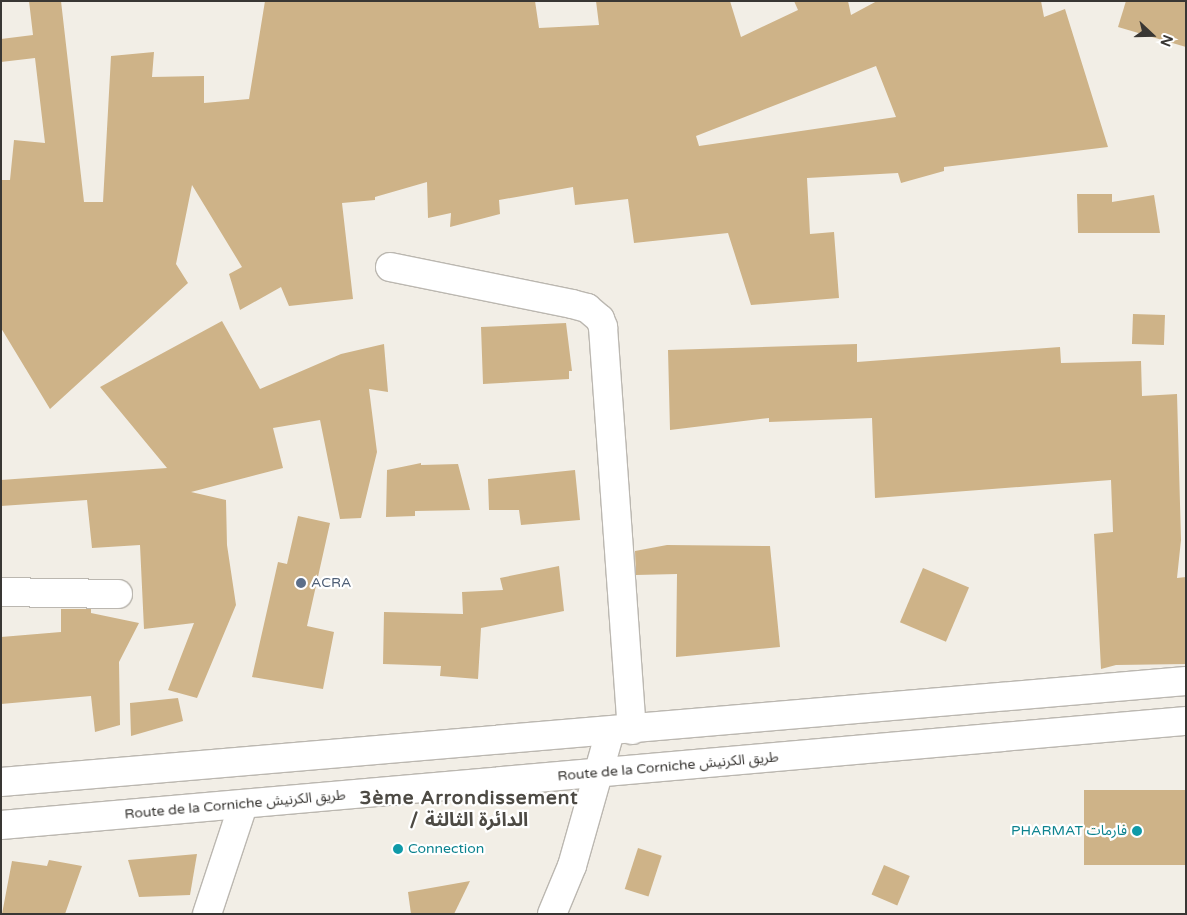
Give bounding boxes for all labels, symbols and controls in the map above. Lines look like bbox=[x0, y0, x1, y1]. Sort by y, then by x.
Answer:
north arrow bbox=[1127, 10, 1177, 60]
text: N bbox=[1157, 32, 1176, 49]
place label: ACRA bbox=[311, 575, 351, 591]
marker: ACRA bbox=[295, 577, 307, 589]
street label: Route de la Corniche طريق الكرنيش bbox=[557, 749, 779, 785]
street label: Route de la Corniche طريق الكرنيش bbox=[124, 787, 346, 823]
district label: 3ème Arrondissement / الدائرة الثالثة bbox=[357, 788, 581, 832]
place label: PHARMAT فارمات bbox=[1011, 823, 1127, 839]
marker: PHARMAT فارمات bbox=[1131, 825, 1143, 837]
place label: Connection bbox=[408, 841, 484, 857]
marker: Connection bbox=[392, 843, 404, 855]

